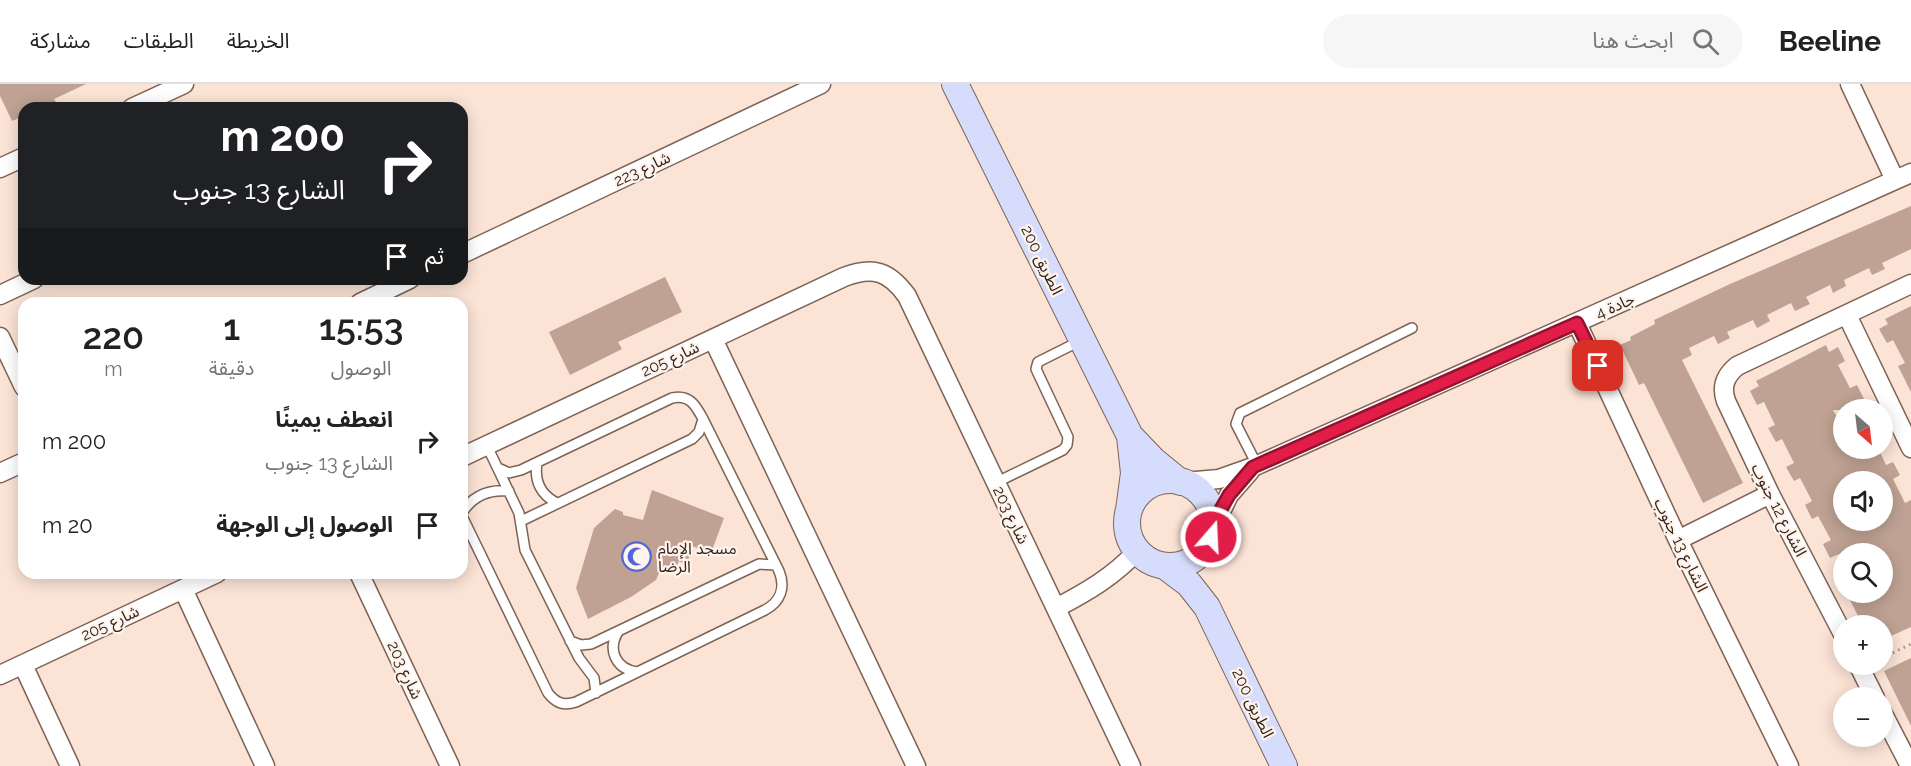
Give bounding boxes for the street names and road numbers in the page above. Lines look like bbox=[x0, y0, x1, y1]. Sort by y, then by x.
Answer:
street label: شارع 223 bbox=[611, 148, 675, 193]
street label: الطريق 200 bbox=[1016, 222, 1067, 298]
street label: جادة 4 bbox=[1592, 289, 1638, 323]
street label: شارع 205 bbox=[638, 337, 703, 383]
street label: الشارع 12 جنوب bbox=[1745, 460, 1811, 561]
street label: شارع 203 bbox=[986, 483, 1033, 548]
street label: الشارع 13 جنوب bbox=[1647, 495, 1712, 596]
street label: شارع 205 bbox=[78, 601, 143, 647]
street label: شارع 203 bbox=[381, 638, 427, 703]
street label: الطريق 200 bbox=[1227, 665, 1278, 741]

